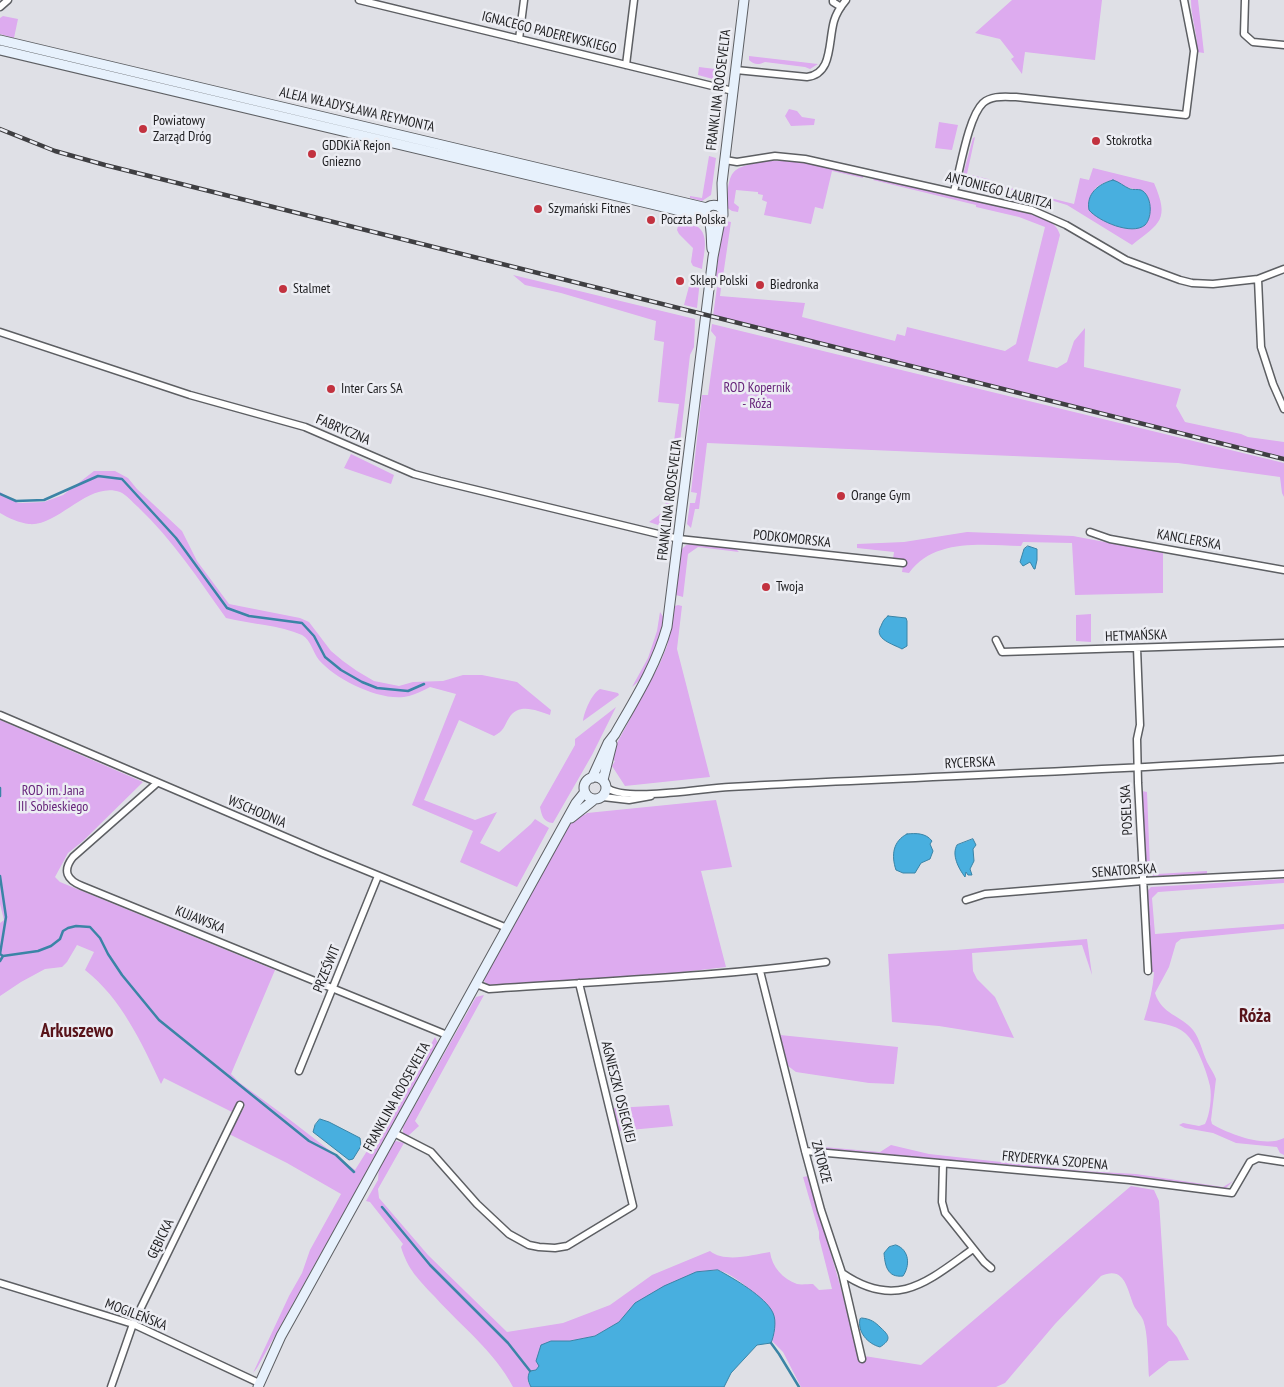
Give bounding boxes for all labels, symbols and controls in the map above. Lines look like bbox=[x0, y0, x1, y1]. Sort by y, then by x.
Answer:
street label: IGNACEGO PADEREWSKIEGO bbox=[480, 8, 618, 58]
street label: FRANKLINA ROOSEVELTA bbox=[703, 28, 735, 152]
street label: ALEJA WŁADYSŁAWA REYMONTA bbox=[278, 84, 436, 136]
place label: Powiatowy Zarząd Dróg bbox=[153, 113, 211, 146]
marker: Powiatowy Zarząd Dróg bbox=[137, 123, 149, 135]
place label: Stokrotka bbox=[1106, 133, 1152, 149]
marker: Stokrotka bbox=[1090, 135, 1102, 147]
place label: GDDKiA Rejon Gniezno bbox=[322, 138, 390, 170]
marker: GDDKiA Rejon Gniezno bbox=[306, 148, 318, 160]
street label: ANTONIEGO LAUBITZA bbox=[944, 169, 1054, 213]
place label: Szymański Fitnes bbox=[548, 201, 631, 217]
marker: Szymański Fitnes bbox=[532, 203, 544, 215]
place label: Poczta Polska bbox=[661, 212, 726, 228]
marker: Poczta Polska bbox=[645, 214, 657, 226]
place label: Sklep Polski bbox=[690, 273, 748, 289]
marker: Sklep Polski bbox=[674, 275, 686, 287]
place label: Biedronka bbox=[770, 277, 819, 293]
marker: Biedronka bbox=[754, 279, 766, 291]
place label: Stalmet bbox=[293, 281, 330, 297]
marker: Stalmet bbox=[277, 283, 289, 295]
park label: ROD Kopernik - Róża bbox=[723, 380, 791, 412]
place label: Inter Cars SA bbox=[341, 381, 403, 397]
marker: Inter Cars SA bbox=[325, 383, 337, 395]
street label: FABRYCZNA bbox=[313, 411, 373, 449]
street label: FRANKLINA ROOSEVELTA bbox=[654, 438, 686, 562]
place label: Orange Gym bbox=[851, 488, 910, 504]
marker: Orange Gym bbox=[835, 490, 847, 502]
street label: KANCLERSKA bbox=[1156, 526, 1222, 554]
street label: PODKOMORSKA bbox=[752, 527, 832, 551]
place label: Twoja bbox=[776, 579, 804, 595]
marker: Twoja bbox=[760, 581, 772, 593]
street label: HETMAŃSKA bbox=[1105, 627, 1167, 645]
street label: RYCERSKA bbox=[944, 753, 996, 773]
park label: ROD im. Jana III Sobieskiego bbox=[18, 783, 88, 816]
street label: POSELSKA bbox=[1117, 784, 1137, 836]
street label: WSCHODNIA bbox=[225, 792, 289, 832]
street label: SENATORSKA bbox=[1091, 860, 1157, 882]
street label: KUJAWSKA bbox=[173, 902, 227, 938]
street label: PRZEŚWIT bbox=[310, 943, 344, 995]
district label: Róża bbox=[1239, 1006, 1271, 1028]
district label: Arkuszewo bbox=[41, 1021, 113, 1043]
street label: AGNIESZKI OSIECKIEJ bbox=[597, 1039, 639, 1145]
street label: FRANKLINA ROOSEVELTA bbox=[360, 1040, 434, 1154]
street label: ZATORZE bbox=[807, 1139, 835, 1185]
street label: FRYDERYKA SZOPENA bbox=[1001, 1148, 1109, 1174]
street label: GĘBICKA bbox=[144, 1216, 178, 1262]
street label: MOGILEŃSKA bbox=[103, 1295, 169, 1335]

